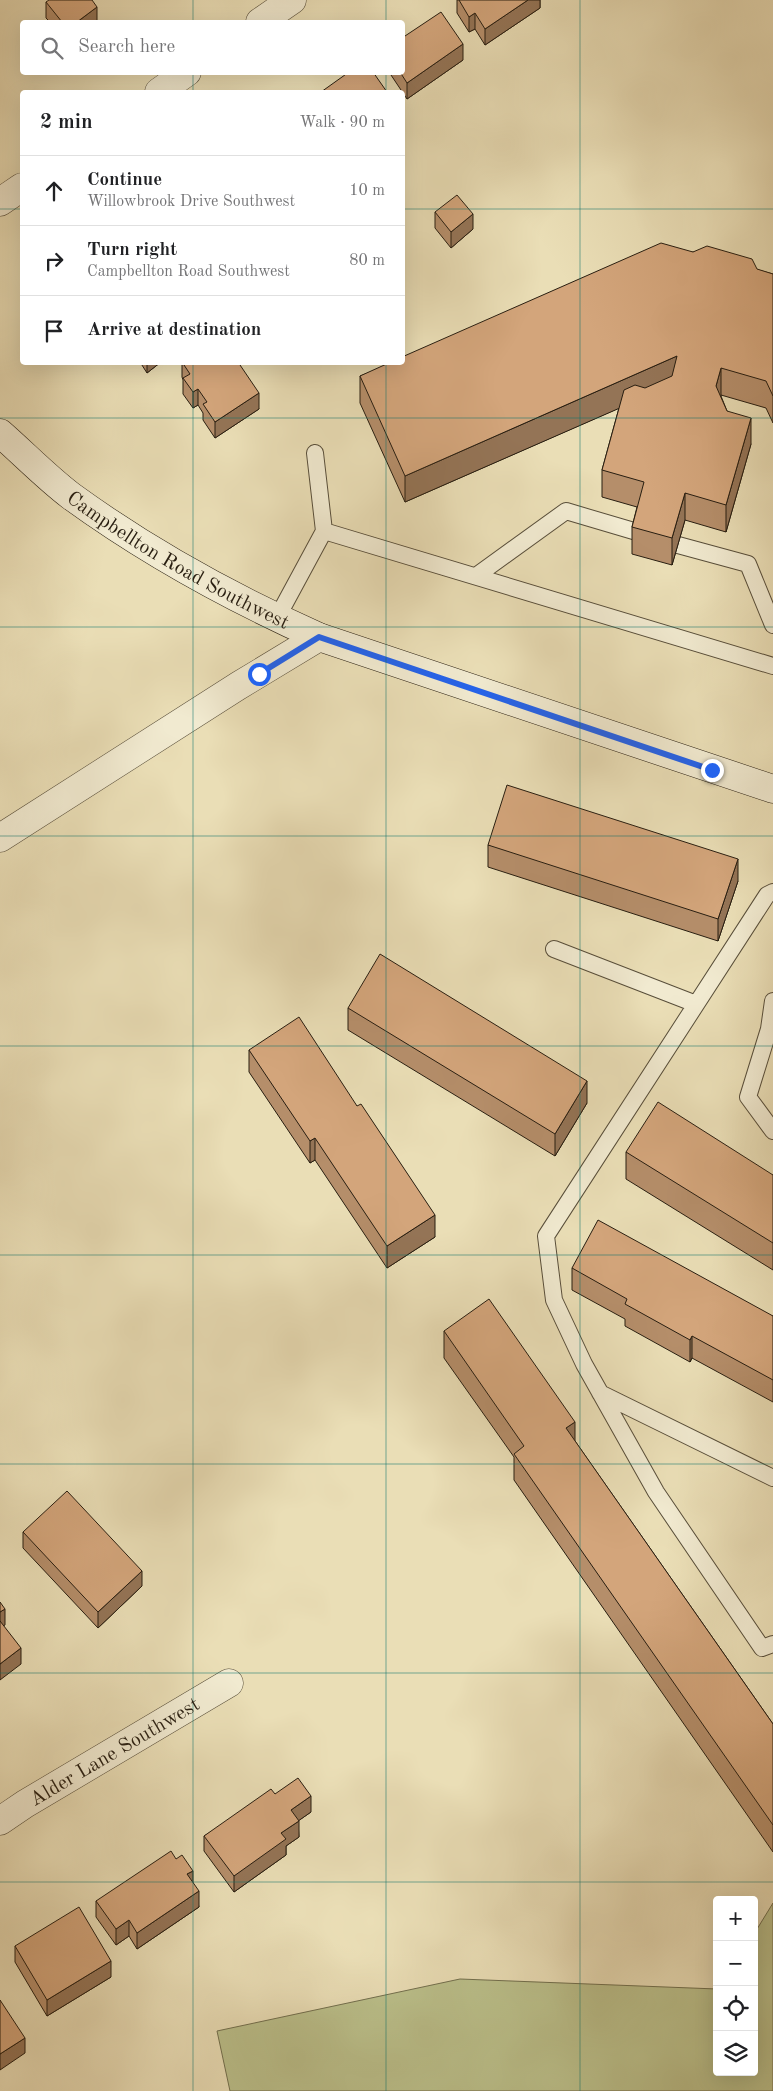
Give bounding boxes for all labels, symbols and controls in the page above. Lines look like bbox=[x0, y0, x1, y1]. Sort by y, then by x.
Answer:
search box bbox=[20, 20, 405, 75]
icon: search bbox=[38, 34, 66, 62]
text: Search here bbox=[78, 38, 175, 57]
text: 2 min bbox=[40, 112, 93, 133]
text: Walk · 90 m bbox=[299, 115, 385, 131]
text: Continue bbox=[87, 171, 162, 190]
icon: ahead bbox=[40, 177, 68, 205]
text: 10 m bbox=[349, 183, 385, 199]
text: Willowbrook Drive Southwest bbox=[87, 194, 295, 210]
text: Turn right bbox=[87, 241, 177, 260]
icon: right bbox=[40, 247, 68, 275]
text: 80 m bbox=[349, 253, 385, 269]
text: Campbellton Road Southwest bbox=[87, 264, 290, 280]
icon: arrive bbox=[40, 317, 68, 345]
text: Arrive at destination bbox=[87, 321, 261, 340]
street label: Campbellton Road Southwest bbox=[63, 488, 292, 634]
route start bbox=[248, 663, 271, 686]
route end bbox=[701, 759, 724, 782]
street label: Alder Lane Southwest bbox=[27, 1695, 204, 1811]
map controls bbox=[713, 1896, 758, 2076]
button: + bbox=[713, 1896, 758, 1941]
button: − bbox=[713, 1941, 758, 1986]
button: locate bbox=[713, 1986, 758, 2031]
button: layers bbox=[713, 2031, 758, 2076]

